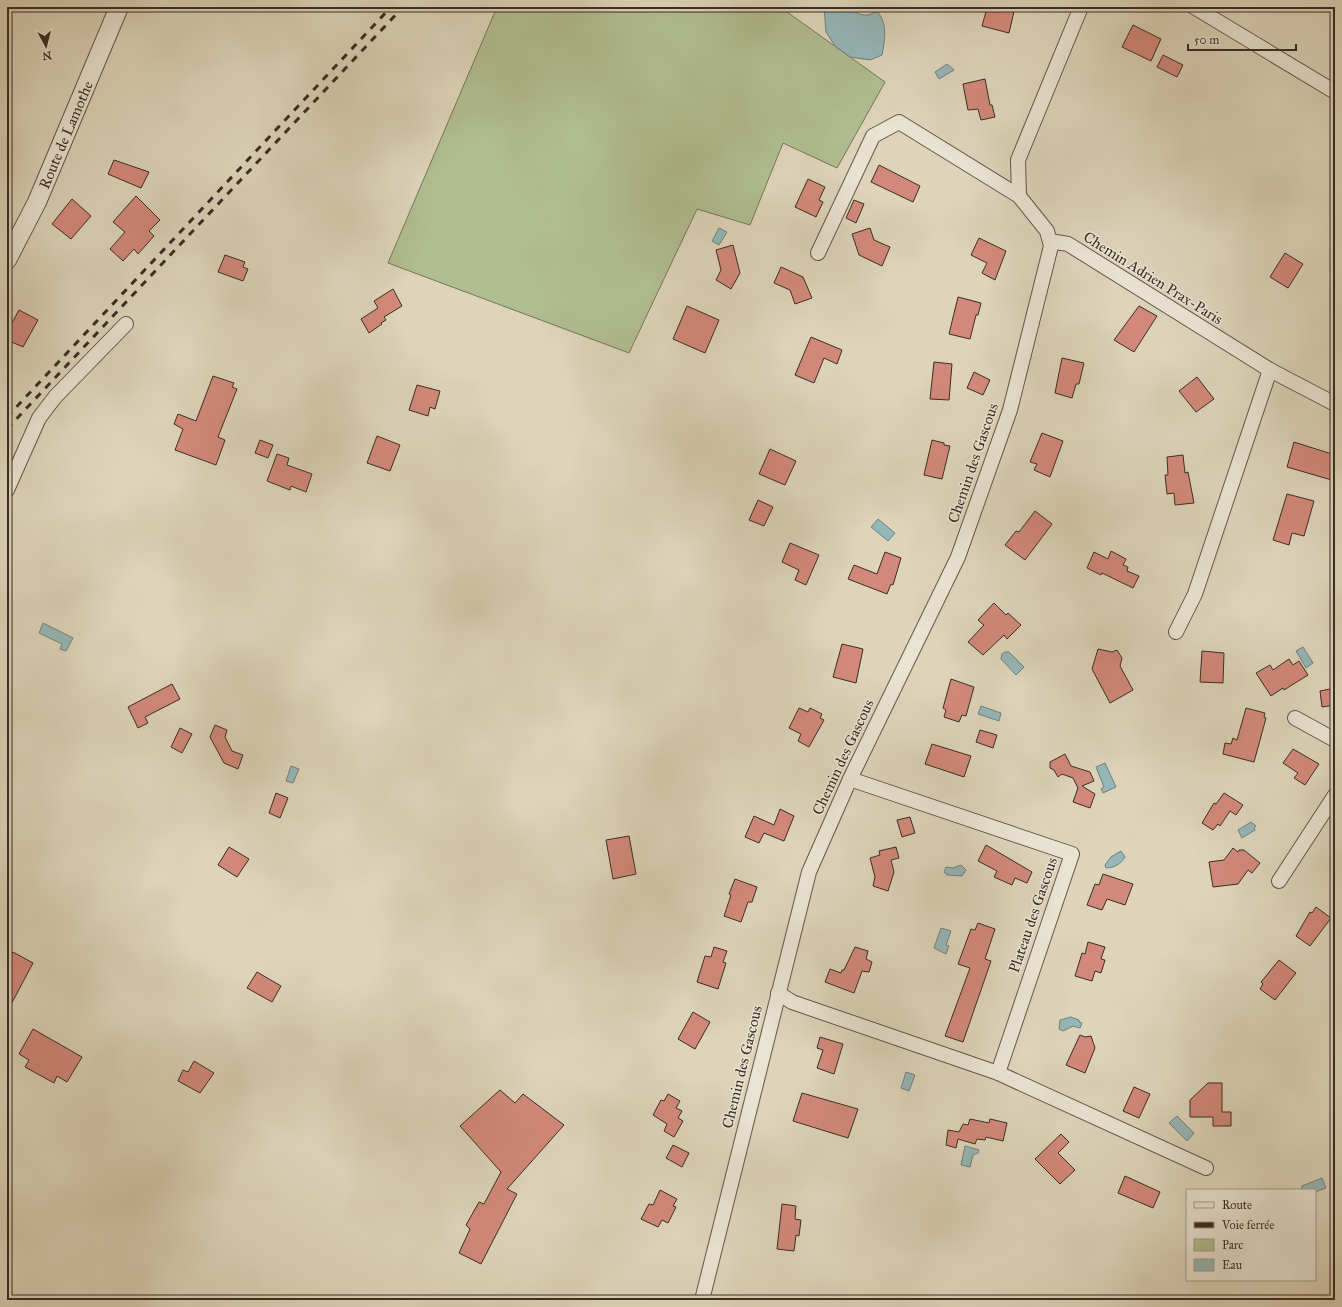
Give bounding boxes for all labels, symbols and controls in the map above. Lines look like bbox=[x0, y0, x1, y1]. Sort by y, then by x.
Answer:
north arrow bbox=[26, 26, 66, 66]
scale bar bbox=[1188, 26, 1296, 52]
text: 50 m bbox=[1194, 33, 1219, 47]
text: N bbox=[41, 48, 53, 63]
street label: Route de Lamothe bbox=[35, 78, 97, 192]
street label: Chemin Adrien Prax-Paris bbox=[1080, 228, 1226, 328]
street label: Chemin des Gascous bbox=[944, 401, 1002, 525]
street label: Chemin des Gascous bbox=[808, 696, 878, 818]
street label: Plateau des Gascous bbox=[1005, 855, 1061, 975]
street label: Chemin des Gascous bbox=[718, 1004, 766, 1130]
legend bbox=[1186, 1189, 1316, 1281]
text: Route bbox=[1222, 1198, 1252, 1212]
text: Voie ferrée bbox=[1221, 1218, 1274, 1232]
text: Parc bbox=[1222, 1238, 1243, 1252]
text: Eau bbox=[1222, 1258, 1243, 1272]

